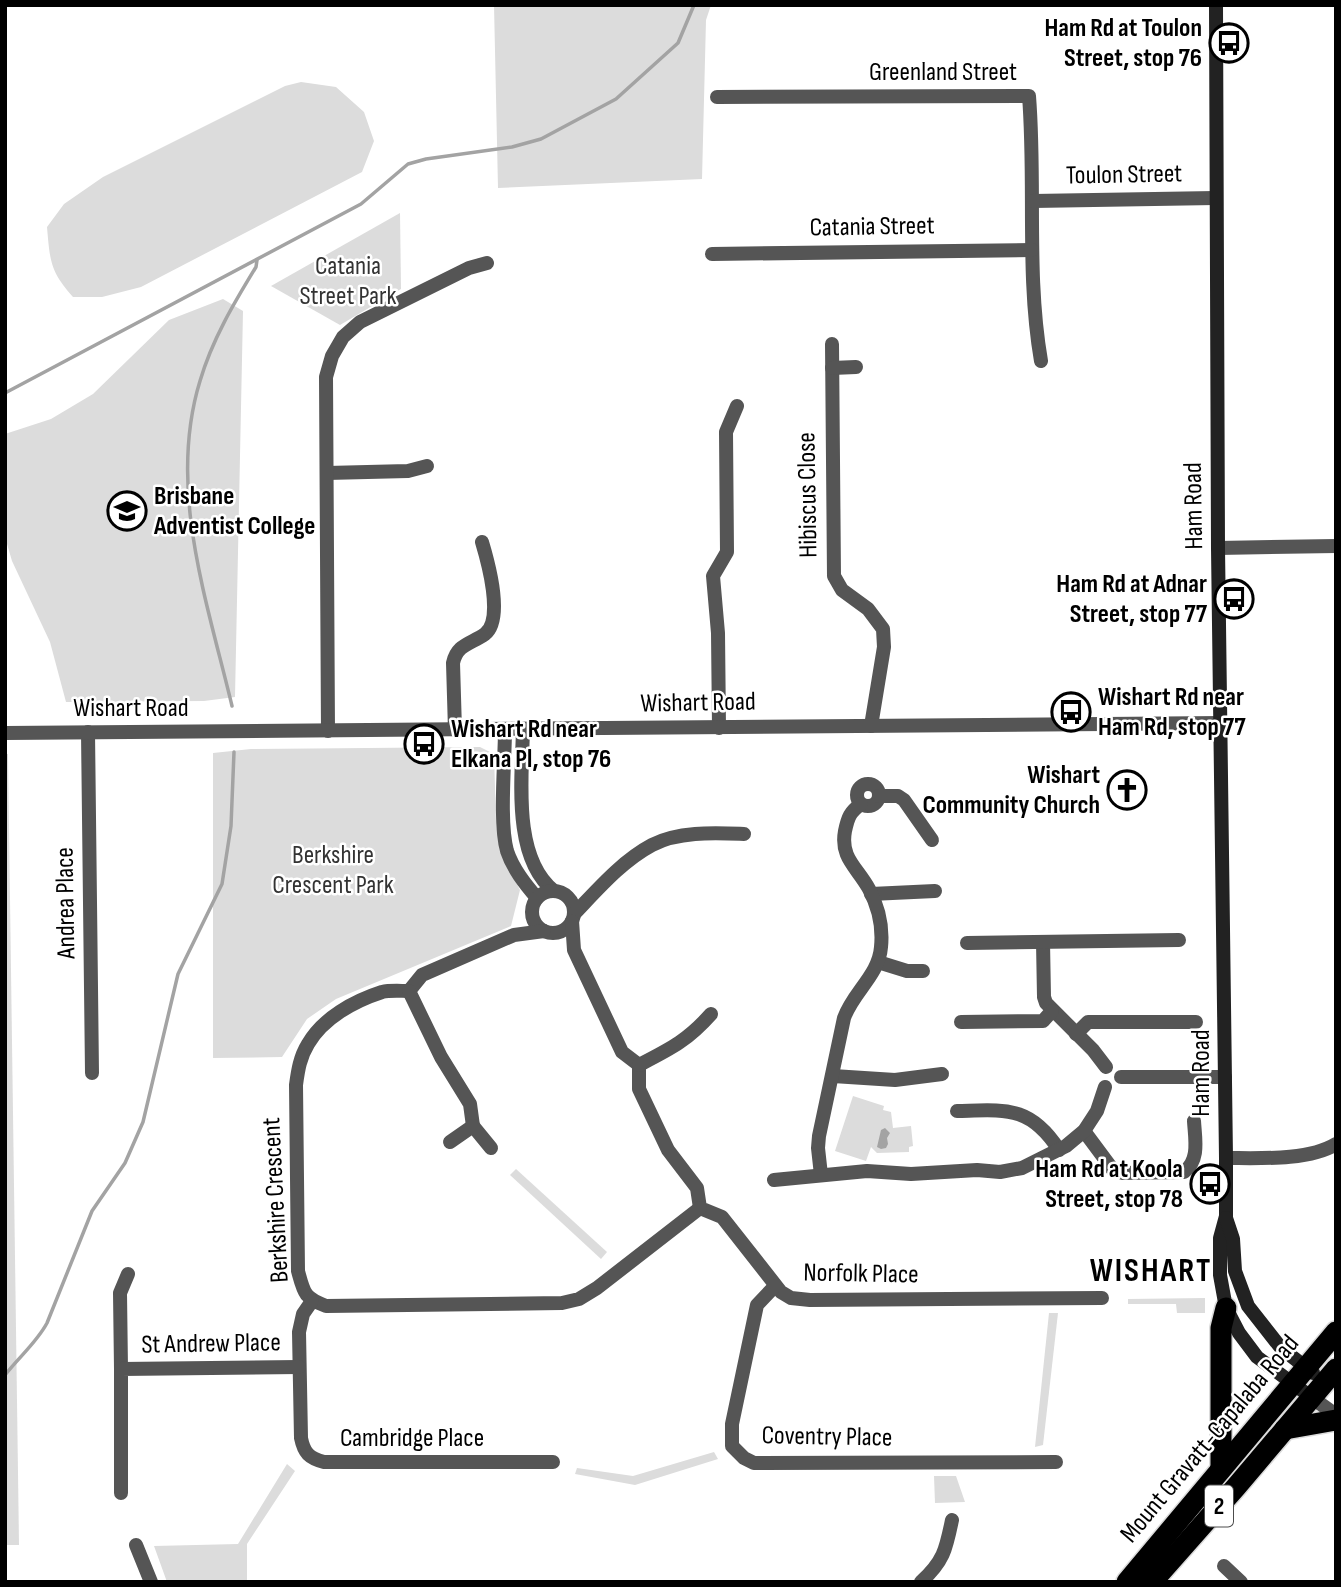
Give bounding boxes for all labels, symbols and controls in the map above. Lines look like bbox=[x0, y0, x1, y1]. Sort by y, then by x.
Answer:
place label: Ham Rd at Toulon Street, stop 76 bbox=[1044, 13, 1202, 74]
bus stop icon: Ham Rd at Toulon Street, stop 76 bbox=[1208, 22, 1250, 64]
street label: Greenland Street bbox=[869, 57, 1017, 88]
street label: Toulon Street bbox=[1066, 158, 1182, 192]
street label: Catania Street bbox=[809, 210, 935, 244]
park label: Catania Street Park bbox=[299, 251, 397, 312]
street label: Hibiscus Close bbox=[791, 432, 825, 558]
street label: Ham Road bbox=[1178, 462, 1210, 550]
place label: Brisbane Adventist College bbox=[153, 481, 315, 542]
school or university icon: Brisbane Adventist College bbox=[106, 490, 148, 532]
place label: Ham Rd at Adnar Street, stop 77 bbox=[1056, 569, 1208, 630]
bus stop icon: Ham Rd at Adnar Street, stop 77 bbox=[1213, 578, 1255, 620]
place label: Wishart Rd near Ham Rd, stop 77 bbox=[1098, 682, 1246, 743]
street label: Wishart Road bbox=[640, 686, 756, 720]
bus stop icon: Wishart Rd near Ham Rd, stop 77 bbox=[1050, 691, 1092, 733]
street label: Wishart Road bbox=[73, 693, 189, 724]
place label: Wishart Rd near Elkana Pl, stop 76 bbox=[451, 714, 611, 775]
bus stop icon: Wishart Rd near Elkana Pl, stop 76 bbox=[403, 723, 445, 765]
place label: Wishart Community Church bbox=[923, 760, 1100, 821]
church icon: Wishart Community Church bbox=[1106, 769, 1148, 811]
park label: Berkshire Crescent Park bbox=[272, 840, 394, 901]
street label: Andrea Place bbox=[50, 847, 82, 960]
street label: Ham Road bbox=[1186, 1029, 1217, 1117]
street label: Berkshire Crescent bbox=[256, 1117, 296, 1283]
place label: Ham Rd at Koola Street, stop 78 bbox=[1035, 1154, 1183, 1215]
bus stop icon: Ham Rd at Koola Street, stop 78 bbox=[1189, 1163, 1231, 1205]
district label: WISHART bbox=[1090, 1251, 1212, 1291]
street label: Norfolk Place bbox=[803, 1257, 919, 1291]
street label: St Andrew Place bbox=[141, 1327, 281, 1361]
street label: Mount Gravatt-Capalaba Road bbox=[1114, 1329, 1306, 1549]
street label: Coventry Place bbox=[761, 1420, 893, 1454]
street label: Cambridge Place bbox=[340, 1423, 484, 1454]
road number: 2 bbox=[1205, 1486, 1233, 1526]

